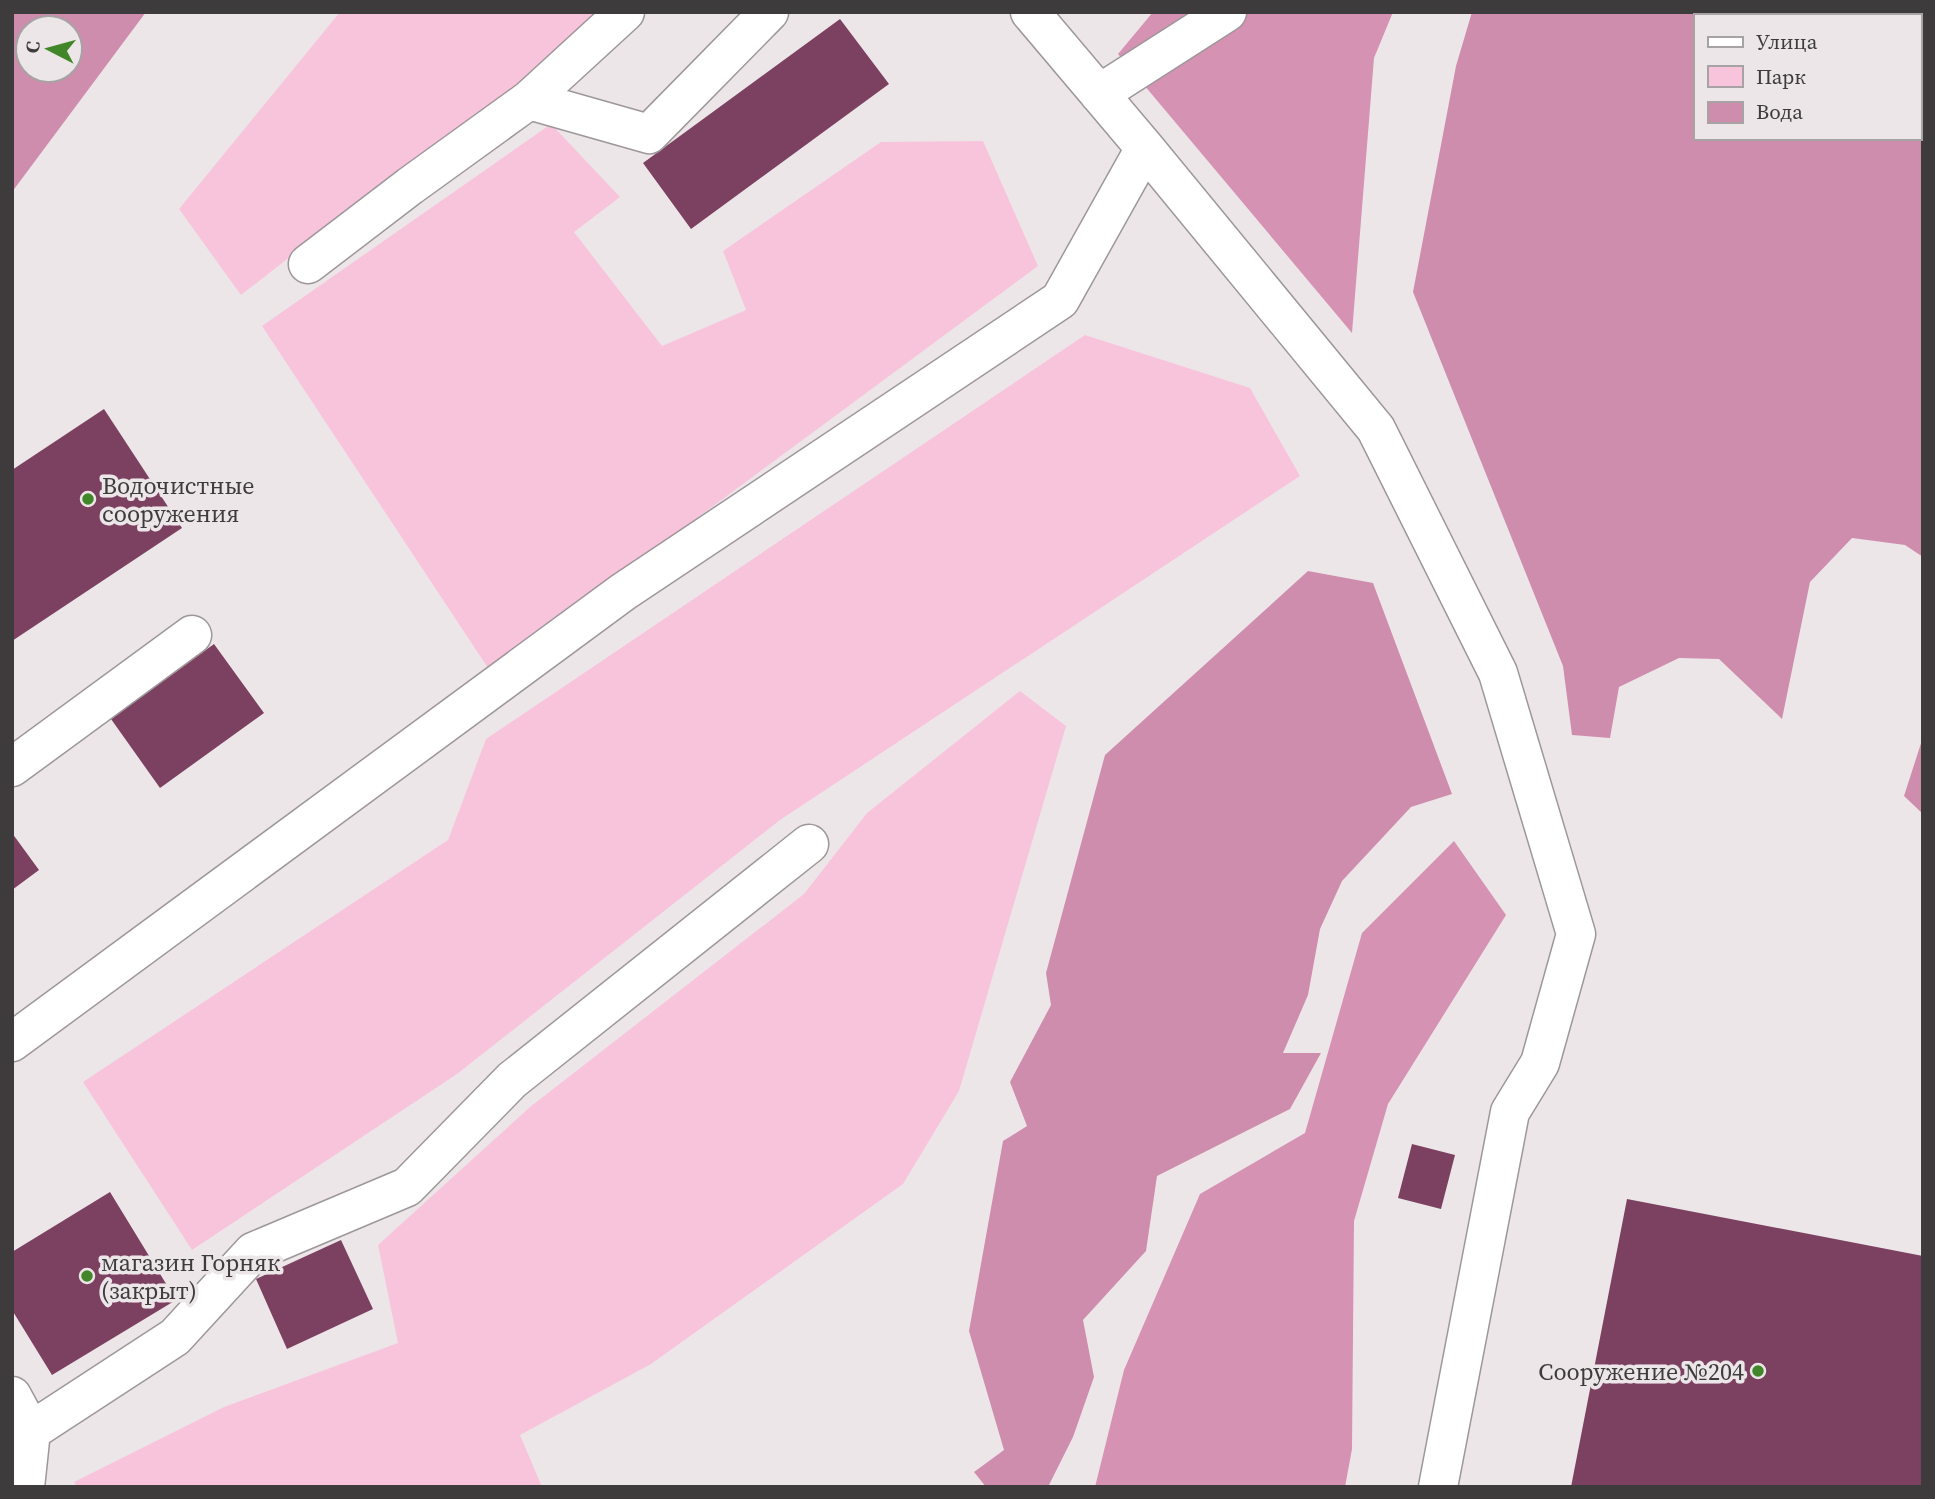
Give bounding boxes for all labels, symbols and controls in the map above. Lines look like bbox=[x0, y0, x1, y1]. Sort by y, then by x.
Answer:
north arrow bbox=[14, 14, 84, 84]
legend bbox=[1694, 14, 1921, 140]
text: Улица bbox=[1756, 27, 1818, 56]
text: С bbox=[19, 40, 46, 54]
text: Парк bbox=[1756, 62, 1806, 91]
text: Вода bbox=[1756, 97, 1803, 126]
place label: Водочистные сооружения bbox=[102, 469, 254, 530]
marker: Водочистные сооружения bbox=[80, 491, 96, 507]
place label: магазин Горняк (закрыт) bbox=[101, 1246, 280, 1307]
marker: магазин Горняк (закрыт) bbox=[79, 1268, 95, 1284]
place label: Сооружение №204 bbox=[1538, 1355, 1744, 1388]
marker: Сооружение №204 bbox=[1750, 1363, 1766, 1379]

